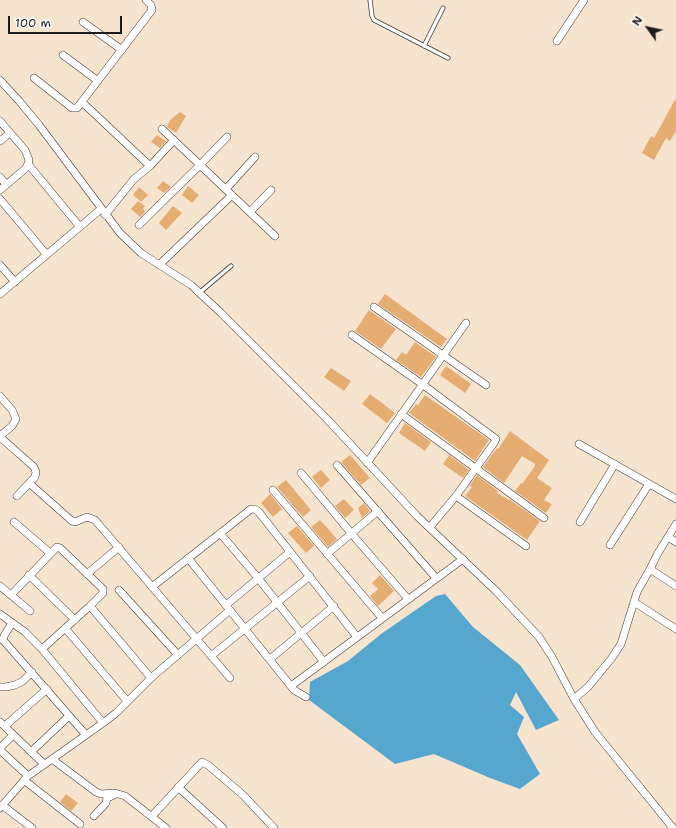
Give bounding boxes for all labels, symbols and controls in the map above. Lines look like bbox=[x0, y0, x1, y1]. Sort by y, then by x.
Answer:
scale bar bbox=[10, 8, 124, 34]
north arrow bbox=[628, 8, 668, 48]
text: N bbox=[629, 13, 646, 29]
text: 100 m bbox=[15, 15, 51, 31]

